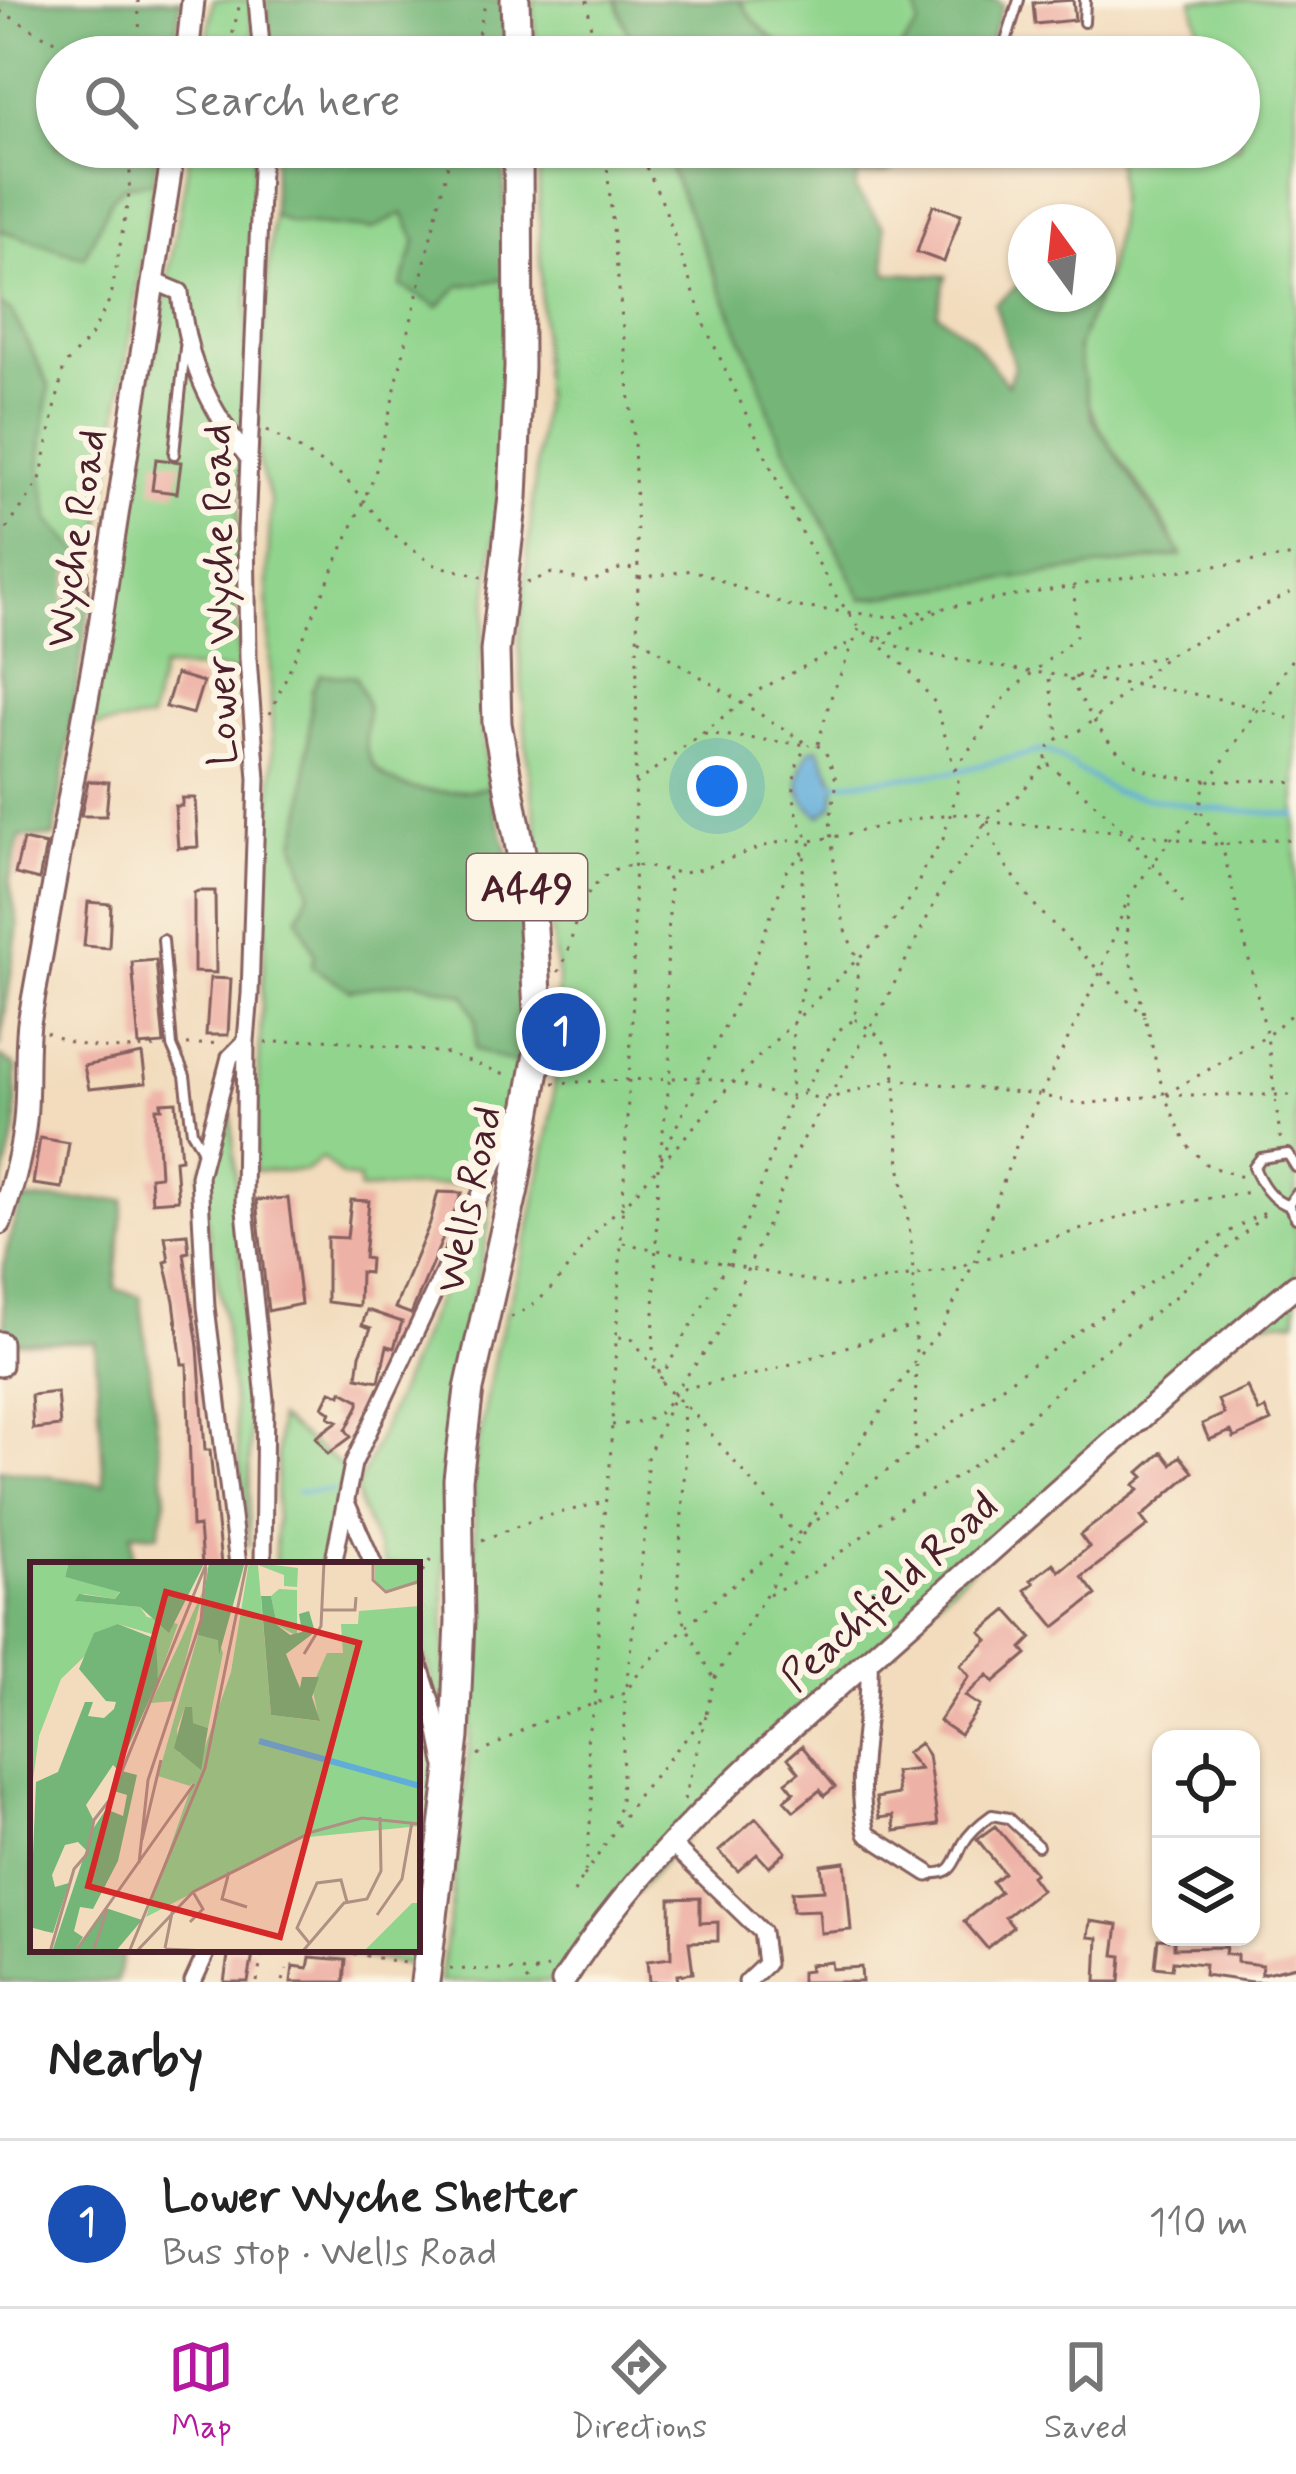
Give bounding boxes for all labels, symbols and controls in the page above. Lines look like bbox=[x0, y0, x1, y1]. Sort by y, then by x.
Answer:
search box bbox=[36, 36, 1260, 168]
icon: search bbox=[78, 69, 144, 135]
text: Search here bbox=[174, 73, 401, 132]
north arrow bbox=[1008, 204, 1116, 312]
street label: Lower Wyche Road bbox=[191, 424, 252, 766]
street label: Wyche Road bbox=[33, 425, 122, 652]
your location bbox=[687, 756, 747, 816]
road number: A449 bbox=[467, 854, 587, 920]
pin: 1 bbox=[522, 987, 600, 1077]
street label: Wells Road bbox=[424, 1101, 517, 1298]
street label: Peachfield Road bbox=[770, 1480, 1011, 1705]
inset map bbox=[30, 1562, 420, 1952]
map controls bbox=[1152, 1730, 1260, 1946]
button: locate bbox=[1152, 1730, 1260, 1838]
button: layers bbox=[1152, 1838, 1260, 1946]
text: Nearby bbox=[48, 2027, 203, 2093]
text: Lower Wyche Shelter bbox=[162, 2169, 577, 2228]
text: 1 bbox=[78, 2198, 96, 2249]
text: 110 m bbox=[1149, 2198, 1248, 2249]
text: Bus stop · Wells Road bbox=[162, 2228, 497, 2279]
tab: Map bbox=[168, 2334, 234, 2450]
tab: Directions bbox=[571, 2334, 707, 2450]
tab: Saved bbox=[1044, 2334, 1128, 2450]

